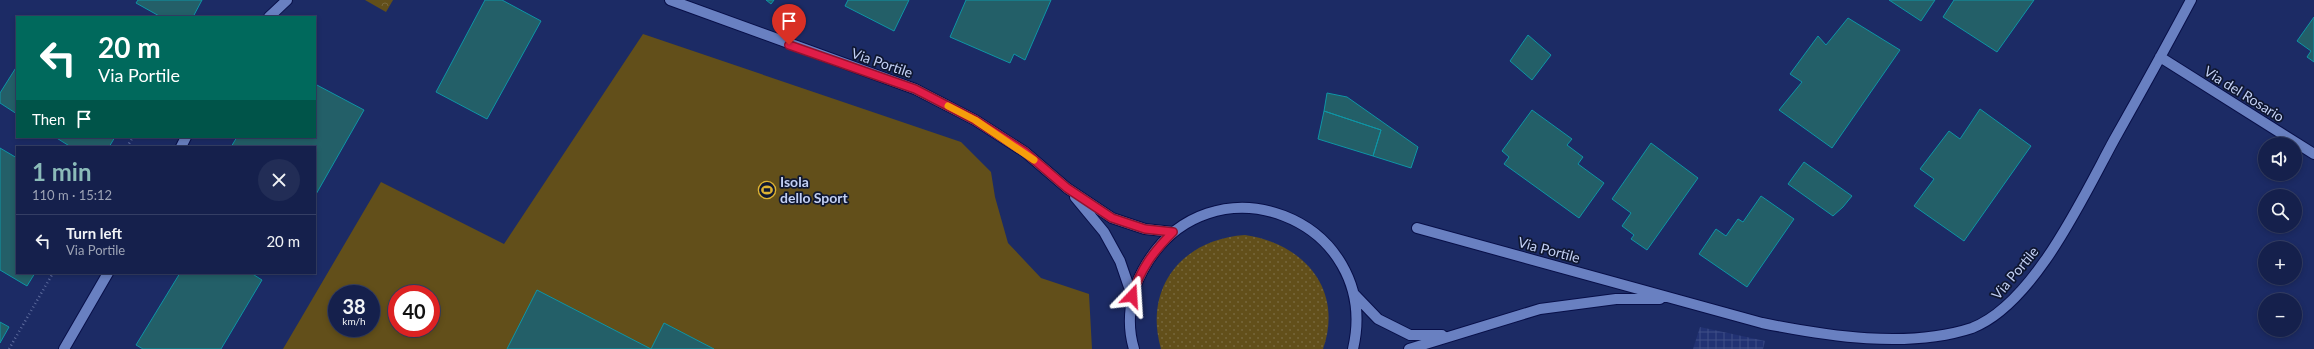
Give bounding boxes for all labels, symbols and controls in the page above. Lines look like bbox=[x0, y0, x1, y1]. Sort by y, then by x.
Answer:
pin bbox=[772, 4, 806, 45]
icon: arrive bbox=[778, 10, 800, 32]
text: 20 m bbox=[98, 30, 161, 64]
icon: left bbox=[32, 32, 84, 84]
street label: Via Portile bbox=[849, 44, 915, 81]
street label: Via del Rosario bbox=[2201, 62, 2287, 125]
text: Via Portile bbox=[98, 64, 180, 86]
icon: arrive bbox=[73, 108, 95, 130]
text: Then bbox=[32, 110, 65, 128]
map controls bbox=[2258, 137, 2302, 337]
button: sound bbox=[2258, 137, 2302, 181]
text: 1 min bbox=[32, 157, 92, 186]
button: close bbox=[258, 159, 300, 201]
place label: Isola dello Sport bbox=[780, 173, 849, 206]
sports icon: Isola dello Sport bbox=[757, 180, 777, 200]
text: 110 m · 15:12 bbox=[32, 187, 112, 203]
button: search bbox=[2258, 189, 2302, 233]
text: Turn left bbox=[66, 224, 122, 242]
icon: left bbox=[32, 230, 54, 252]
text: 20 m bbox=[266, 232, 300, 250]
street label: Via Portile bbox=[1516, 233, 1582, 266]
button: + bbox=[2258, 241, 2302, 285]
text: Via Portile bbox=[66, 242, 125, 258]
street label: Via Portile bbox=[1988, 243, 2042, 303]
position arrow bbox=[1111, 275, 1153, 317]
speed limit sign: 40 bbox=[388, 285, 440, 337]
button: − bbox=[2258, 293, 2302, 337]
text: 38 bbox=[342, 294, 366, 318]
text: km/h bbox=[342, 315, 366, 327]

